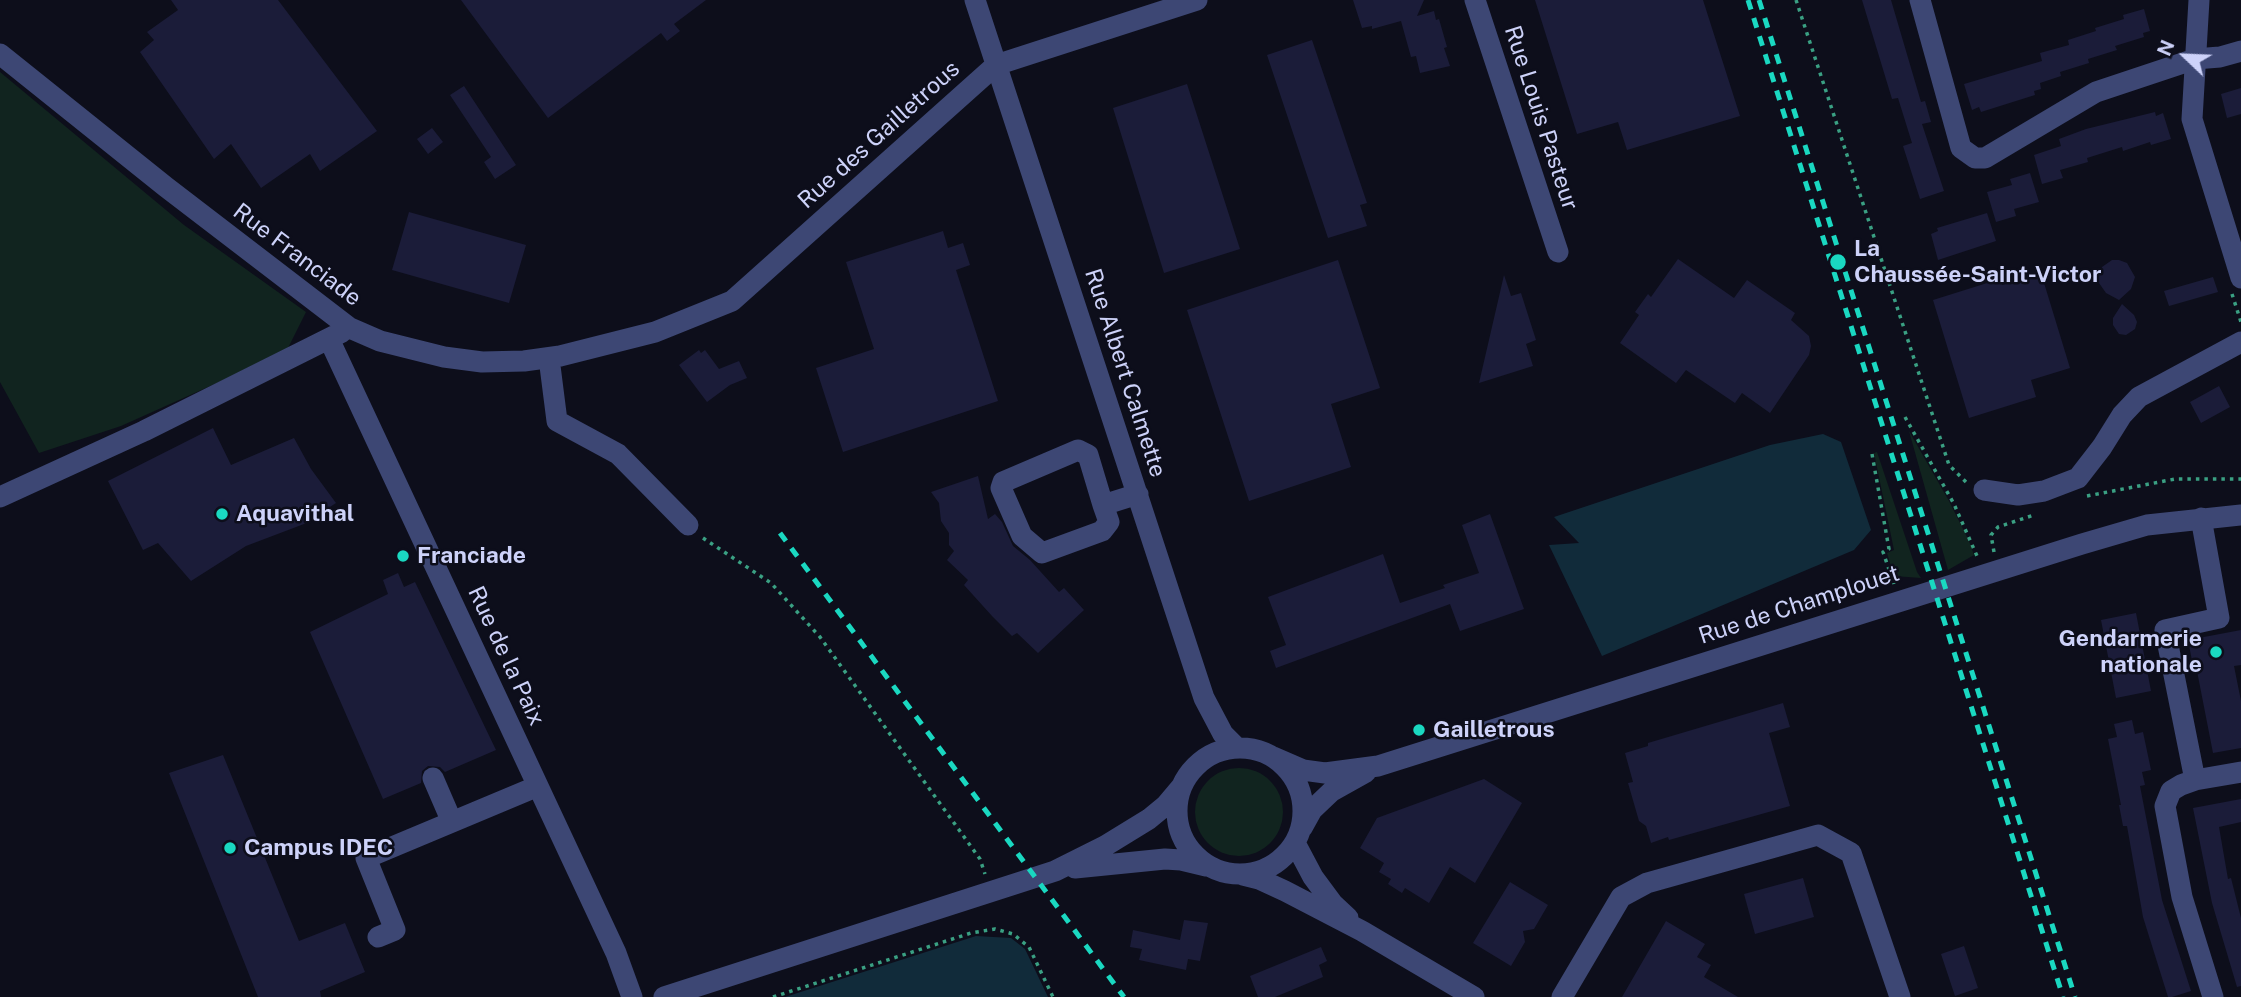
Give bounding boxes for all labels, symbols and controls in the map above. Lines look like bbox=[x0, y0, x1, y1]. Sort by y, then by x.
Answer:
north arrow bbox=[2150, 21, 2220, 91]
street label: Rue Louis Pasteur bbox=[1498, 22, 1584, 214]
text: N bbox=[2153, 37, 2179, 59]
street label: Rue des Gailletrous bbox=[793, 55, 965, 215]
street label: Rue Franciade bbox=[228, 198, 366, 312]
place label: La Chaussée-Saint-Victor bbox=[1854, 235, 2102, 289]
marker: La Chaussée-Saint-Victor bbox=[1828, 252, 1848, 272]
street label: Rue Albert Calmette bbox=[1078, 265, 1172, 481]
place label: Aquavithal bbox=[236, 500, 354, 528]
marker: Aquavithal bbox=[214, 506, 230, 522]
place label: Franciade bbox=[417, 542, 526, 570]
marker: Franciade bbox=[395, 548, 411, 564]
street label: Rue de Champlouet bbox=[1695, 560, 1903, 650]
street label: Rue de la Paix bbox=[462, 582, 550, 730]
place label: Gendarmerie nationale bbox=[2058, 625, 2202, 679]
marker: Gendarmerie nationale bbox=[2208, 644, 2224, 660]
place label: Gailletrous bbox=[1433, 716, 1555, 744]
marker: Gailletrous bbox=[1411, 722, 1427, 738]
place label: Campus IDEC bbox=[244, 834, 393, 862]
marker: Campus IDEC bbox=[222, 840, 238, 856]

